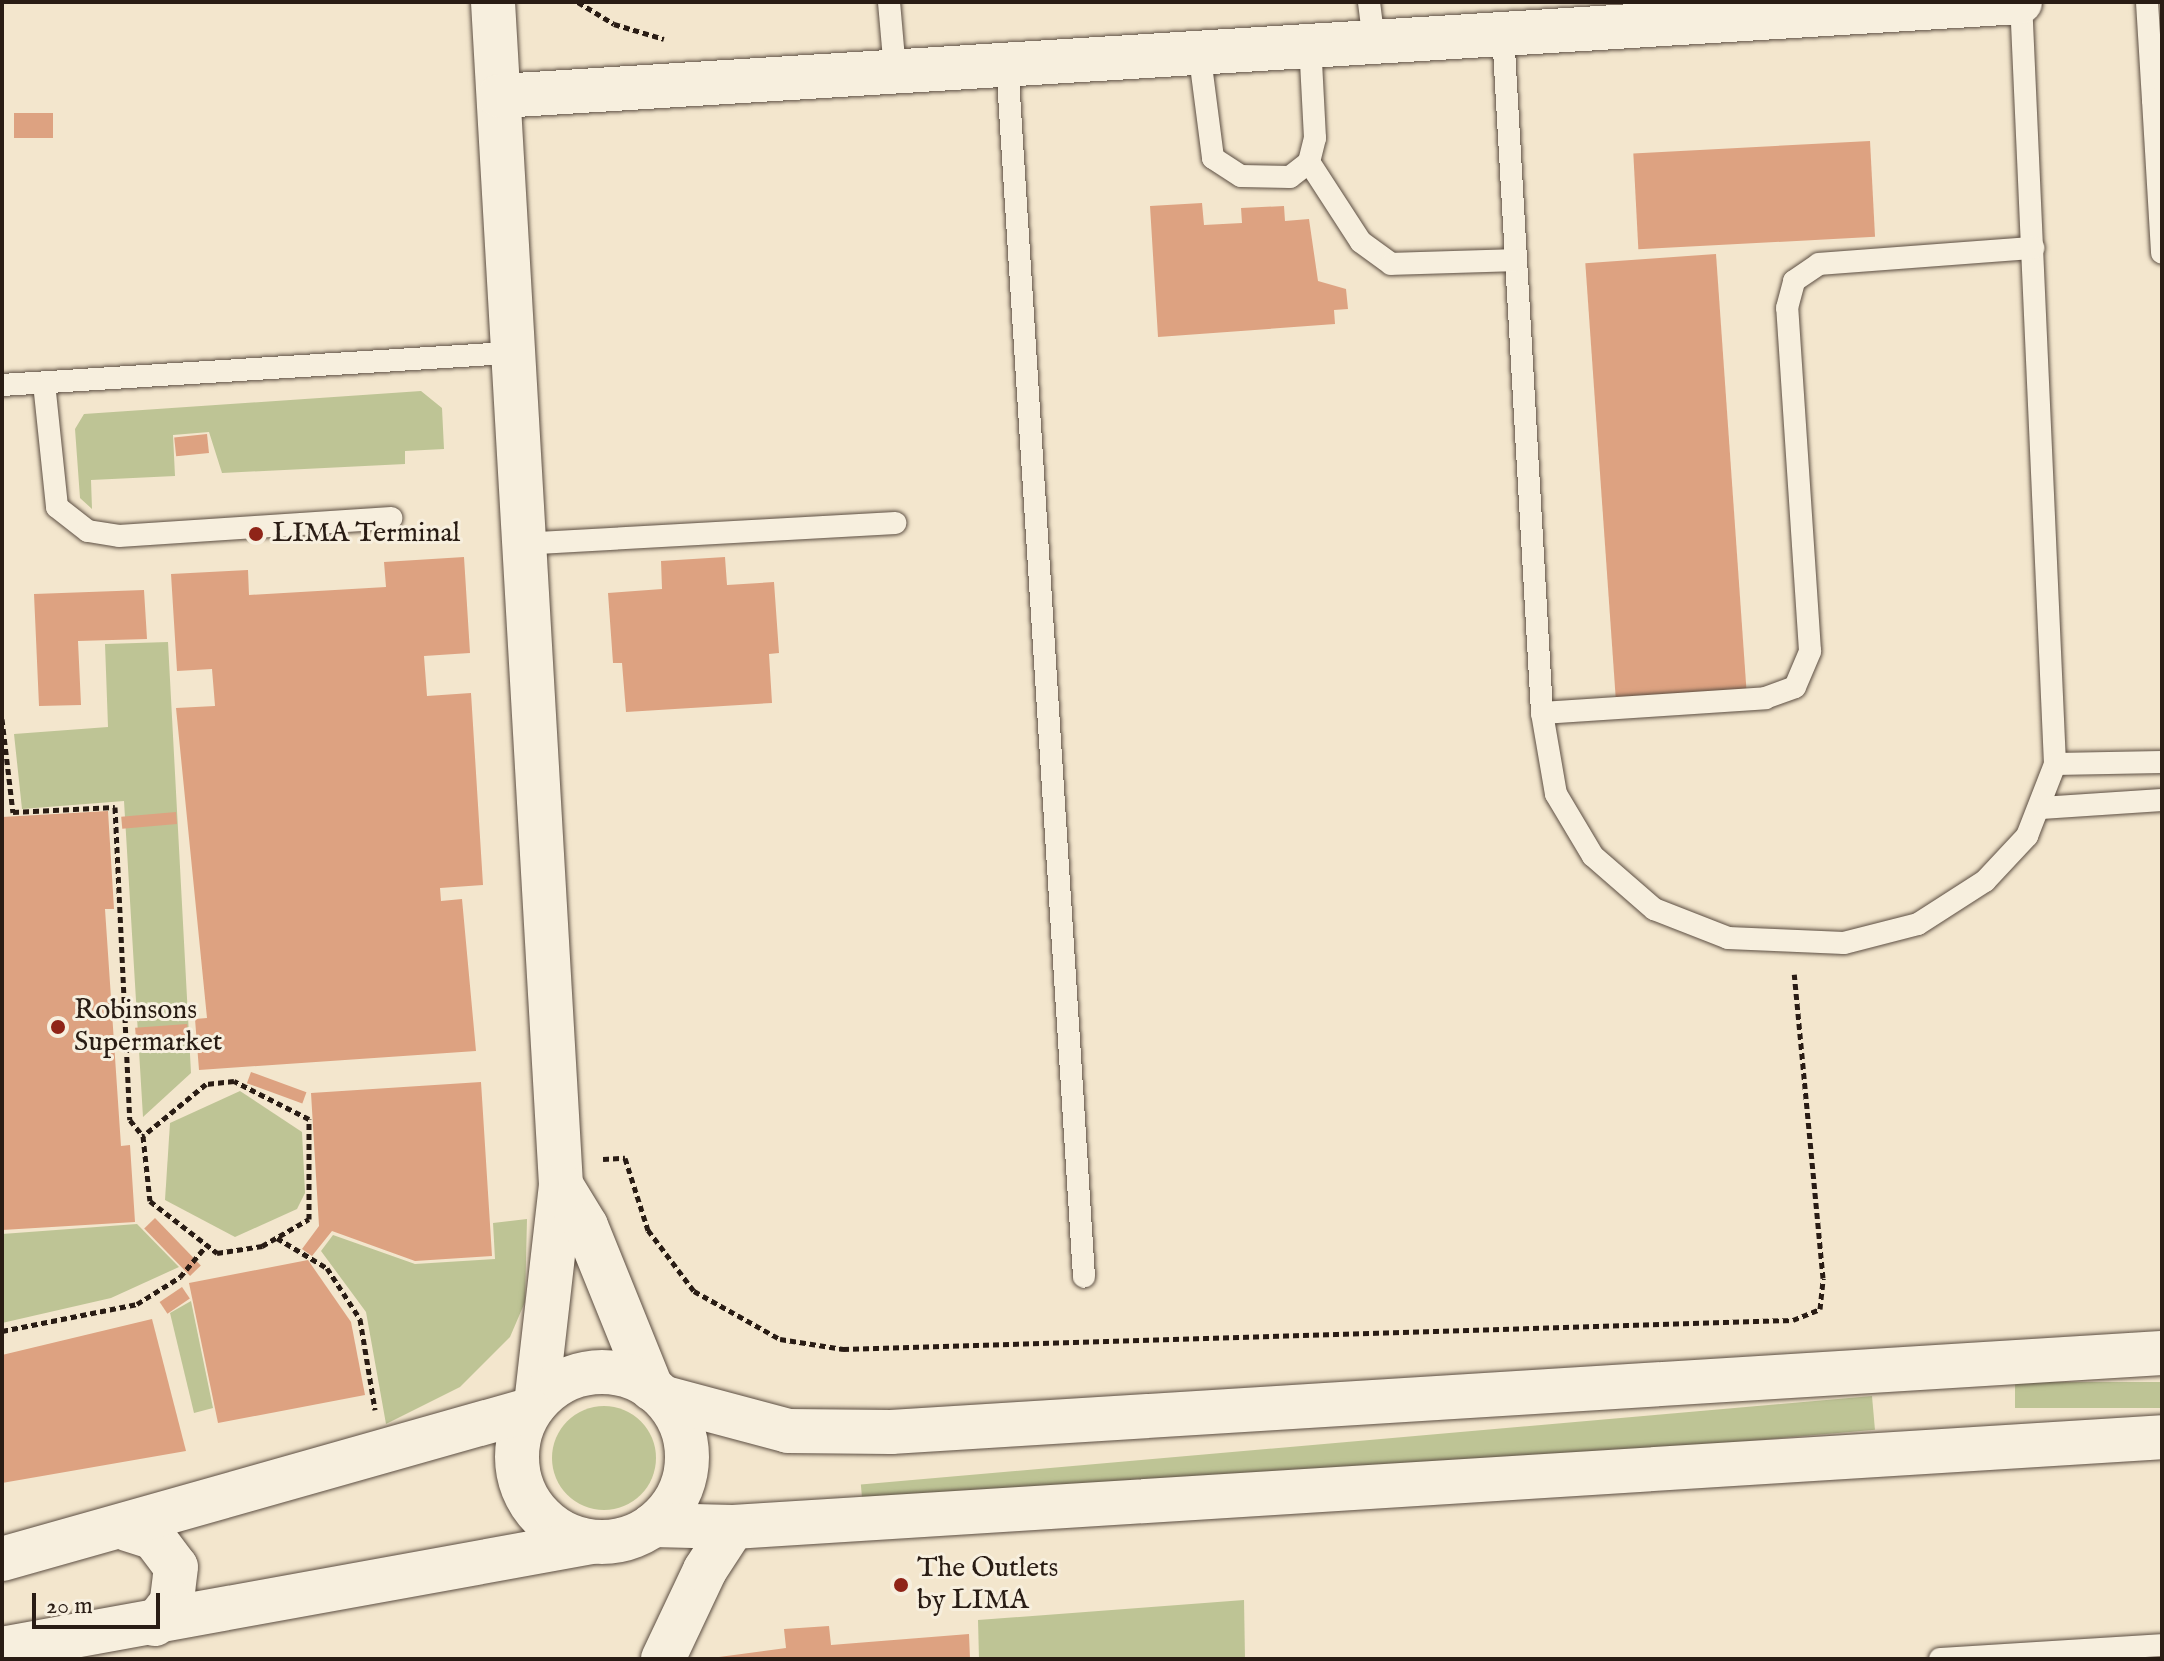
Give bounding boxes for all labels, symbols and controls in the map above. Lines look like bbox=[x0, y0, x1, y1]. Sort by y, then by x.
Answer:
place label: LIMA Terminal bbox=[272, 517, 460, 551]
marker: LIMA Terminal bbox=[247, 525, 265, 543]
place label: Robinsons Supermarket bbox=[74, 994, 222, 1060]
marker: Robinsons Supermarket bbox=[49, 1018, 67, 1036]
place label: The Outlets by LIMA bbox=[917, 1552, 1058, 1618]
marker: The Outlets by LIMA bbox=[892, 1576, 910, 1594]
scale bar bbox=[36, 1577, 164, 1627]
text: 20 m bbox=[46, 1591, 93, 1622]

